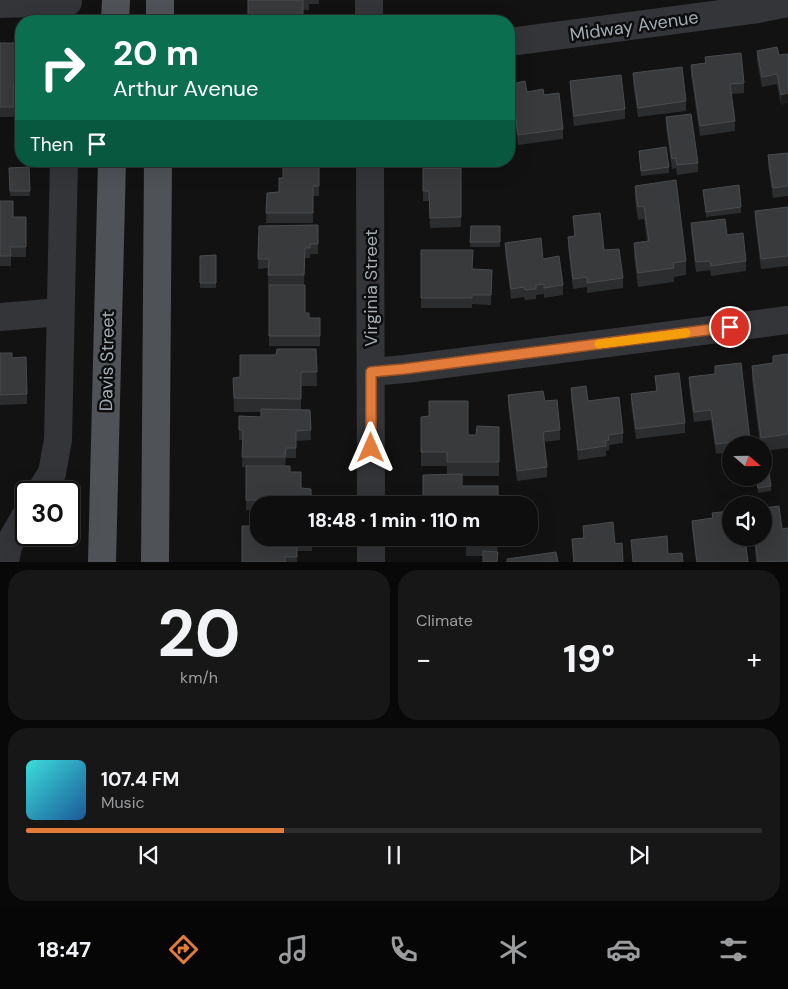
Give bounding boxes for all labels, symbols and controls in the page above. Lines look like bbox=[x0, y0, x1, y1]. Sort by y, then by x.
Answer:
street label: Midway Avenue bbox=[568, 5, 700, 47]
text: 20 m bbox=[113, 30, 199, 76]
icon: right bbox=[30, 35, 95, 100]
text: Arthur Avenue bbox=[113, 74, 258, 103]
icon: arrive bbox=[83, 130, 111, 158]
text: Then bbox=[30, 132, 73, 157]
street label: Virginia Street bbox=[359, 229, 383, 347]
pin bbox=[709, 306, 751, 348]
street label: Davis Street bbox=[94, 311, 120, 411]
icon: arrive bbox=[716, 313, 744, 341]
position arrow bbox=[344, 421, 396, 473]
north arrow bbox=[722, 436, 772, 486]
map controls bbox=[722, 436, 772, 546]
speed limit sign: 30 bbox=[15, 481, 80, 546]
button: sound bbox=[722, 496, 772, 546]
text: 18:48 · 1 min · 110 m bbox=[308, 508, 480, 533]
text: 20 bbox=[158, 592, 241, 676]
text: Climate bbox=[416, 610, 473, 631]
text: 19° bbox=[563, 634, 615, 684]
text: − bbox=[416, 641, 431, 678]
text: + bbox=[747, 641, 762, 678]
text: km/h bbox=[180, 667, 218, 688]
text: 107.4 FM bbox=[101, 767, 179, 792]
text: Music bbox=[101, 792, 145, 813]
icon: previous bbox=[135, 841, 163, 869]
icon: pause bbox=[380, 841, 408, 869]
icon: next bbox=[625, 841, 653, 869]
icon: directions bbox=[166, 932, 201, 967]
icon: music bbox=[276, 932, 311, 967]
icon: phone bbox=[386, 932, 421, 967]
icon: climate bbox=[496, 932, 531, 967]
icon: car bbox=[606, 932, 641, 967]
icon: filters bbox=[716, 932, 751, 967]
text: 18:47 bbox=[37, 935, 91, 964]

